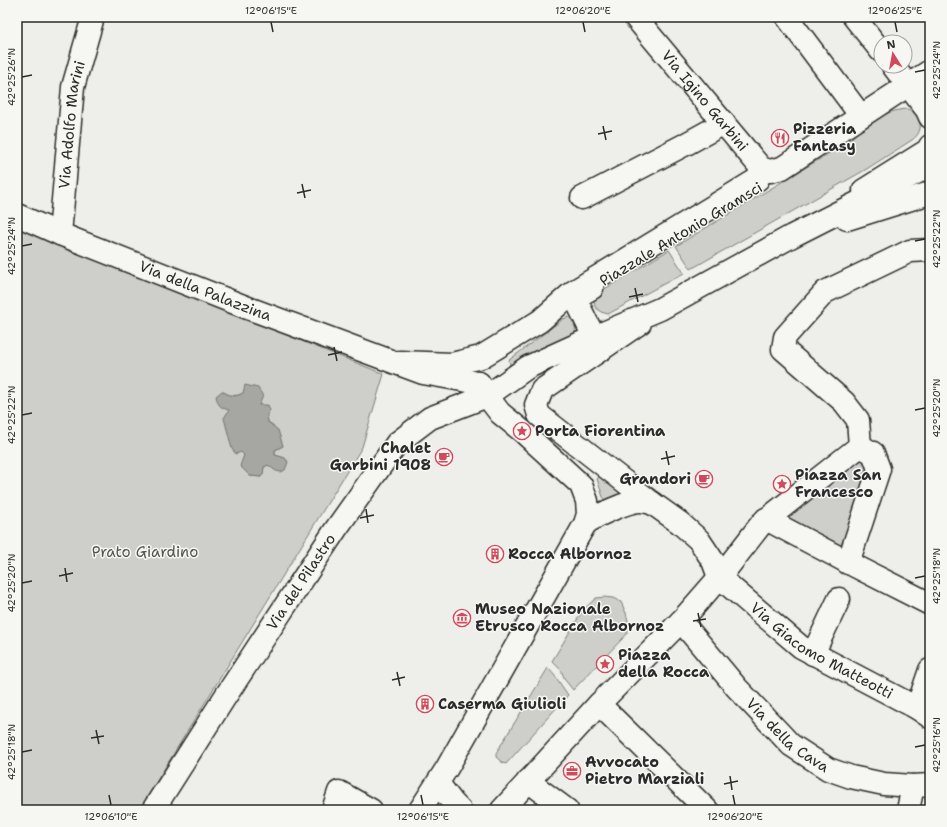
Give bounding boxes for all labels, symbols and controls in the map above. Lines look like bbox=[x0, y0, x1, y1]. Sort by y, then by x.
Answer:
text: 12°06'15"E bbox=[245, 4, 297, 17]
text: 12°06'20"E bbox=[555, 4, 611, 17]
text: 12°06'25"E bbox=[868, 4, 922, 17]
north arrow bbox=[873, 34, 913, 74]
text: N bbox=[885, 36, 897, 53]
text: 42°25'24"N bbox=[930, 41, 943, 99]
street label: Via Igino Garbini bbox=[657, 46, 753, 155]
text: 42°25'26"N bbox=[5, 48, 18, 106]
street label: Via Adolfo Marini bbox=[54, 58, 90, 190]
place label: Pizzeria Fantasy bbox=[793, 119, 857, 156]
restaurant icon: Pizzeria Fantasy bbox=[770, 128, 790, 148]
street label: Piazzale Antonio Gramsci bbox=[596, 177, 766, 291]
text: 42°25'22"N bbox=[930, 210, 943, 268]
text: 42°25'24"N bbox=[5, 217, 18, 275]
street label: Via della Palazzina bbox=[136, 256, 275, 326]
text: 42°25'20"N bbox=[930, 379, 943, 438]
text: 42°25'22"N bbox=[5, 386, 18, 444]
place icon: Porta Fiorentina bbox=[512, 421, 532, 441]
place label: Porta Fiorentina bbox=[535, 421, 666, 441]
place label: Chalet Garbini 1908 bbox=[330, 438, 431, 475]
cafe icon: Chalet Garbini 1908 bbox=[434, 447, 454, 467]
place label: Piazza San Francesco bbox=[795, 465, 882, 502]
place label: Grandori bbox=[619, 469, 691, 489]
cafe icon: Grandori bbox=[694, 469, 714, 489]
place icon: Piazza San Francesco bbox=[772, 474, 792, 494]
street label: Via del Pilastro bbox=[262, 530, 340, 634]
park label: Prato Giardino bbox=[92, 542, 198, 562]
building icon: Rocca Albornoz bbox=[485, 544, 505, 564]
place label: Rocca Albornoz bbox=[508, 544, 632, 564]
text: 42°25'18"N bbox=[930, 548, 943, 604]
text: 42°25'20"N bbox=[5, 554, 18, 613]
street label: Via Giacomo Matteotti bbox=[746, 598, 897, 704]
place label: Museo Nazionale Etrusco Rocca Albornoz bbox=[475, 599, 664, 636]
museum icon: Museo Nazionale Etrusco Rocca Albornoz bbox=[452, 608, 472, 628]
place label: Piazza della Rocca bbox=[618, 645, 710, 682]
place icon: Piazza della Rocca bbox=[595, 654, 615, 674]
building icon: Caserma Giulioli bbox=[415, 694, 435, 714]
place label: Caserma Giulioli bbox=[438, 694, 566, 714]
street label: Via della Cava bbox=[742, 694, 833, 777]
text: 42°25'16"N bbox=[930, 717, 943, 773]
text: 42°25'18"N bbox=[5, 724, 18, 780]
place label: Avvocato Pietro Marziali bbox=[585, 752, 704, 789]
office icon: Avvocato Pietro Marziali bbox=[562, 761, 582, 781]
text: 12°06'10"E bbox=[85, 810, 137, 823]
text: 12°06'15"E bbox=[397, 810, 449, 823]
text: 12°06'20"E bbox=[707, 810, 763, 823]

